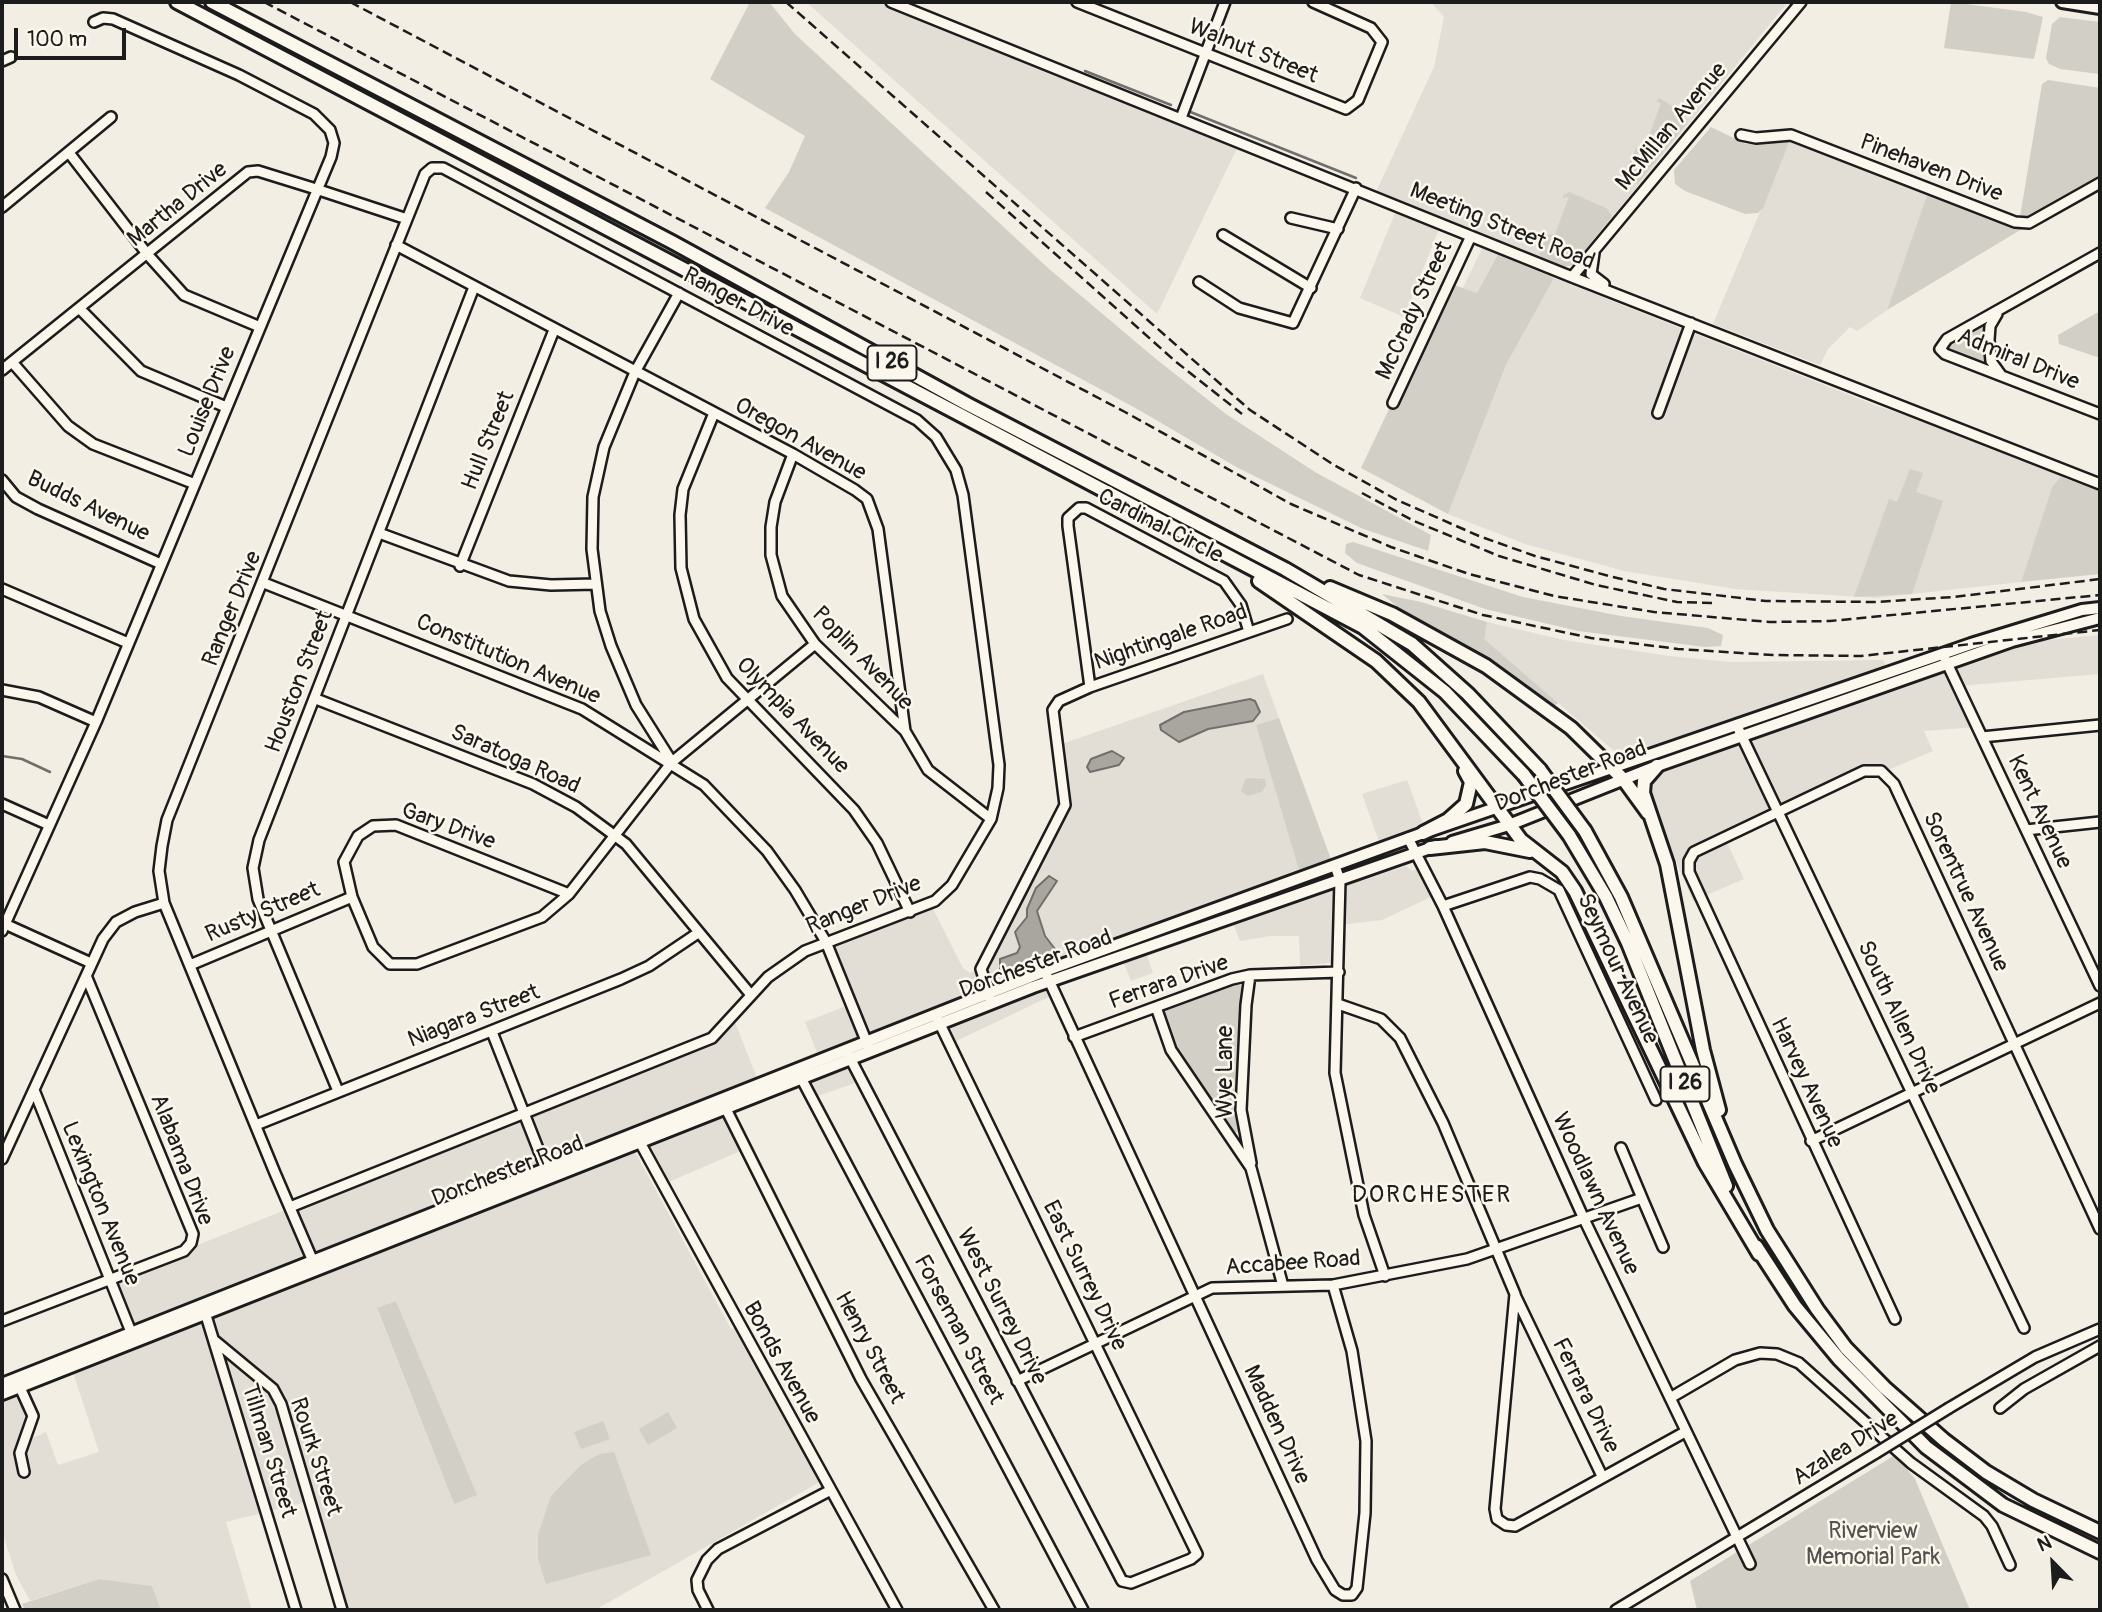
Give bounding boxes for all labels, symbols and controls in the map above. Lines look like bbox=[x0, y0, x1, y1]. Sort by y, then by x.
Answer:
scale bar bbox=[18, 14, 130, 58]
street label: Walnut Street bbox=[1184, 14, 1322, 90]
text: 100 m bbox=[27, 26, 87, 53]
street label: McMillan Avenue bbox=[1610, 57, 1734, 197]
street label: Pinehaven Drive bbox=[1856, 129, 2006, 209]
street label: Martha Drive bbox=[123, 156, 233, 254]
street label: Meeting Street Road bbox=[1406, 177, 1598, 277]
street label: McCrady Street bbox=[1371, 237, 1459, 385]
street label: Ranger Drive bbox=[678, 262, 798, 344]
street label: Admiral Drive bbox=[1953, 323, 2083, 397]
street label: Louise Drive bbox=[173, 343, 243, 461]
road number: I 26 bbox=[868, 346, 917, 380]
street label: Hull Street bbox=[457, 387, 521, 495]
street label: Oregon Avenue bbox=[729, 393, 871, 487]
street label: Budds Avenue bbox=[22, 465, 154, 549]
street label: Cardinal Circle bbox=[1093, 484, 1227, 570]
street label: Ranger Drive bbox=[197, 547, 269, 671]
street label: Nightingale Road bbox=[1091, 599, 1251, 677]
street label: Poplin Avenue bbox=[805, 601, 919, 717]
street label: Houston Street bbox=[260, 607, 340, 757]
street label: Constitution Avenue bbox=[412, 609, 604, 711]
street label: Olympia Avenue bbox=[729, 652, 855, 780]
street label: Saratoga Road bbox=[446, 719, 584, 801]
street label: Dorchester Road bbox=[1491, 735, 1651, 819]
street label: Kent Avenue bbox=[2001, 751, 2077, 873]
street label: Gary Drive bbox=[397, 797, 499, 857]
street label: Sorentrue Avenue bbox=[1916, 808, 2014, 976]
street label: Ranger Drive bbox=[802, 870, 926, 942]
street label: Rusty Street bbox=[202, 877, 324, 949]
street label: Seymour Avenue bbox=[1570, 889, 1664, 1049]
street label: Dorchester Road bbox=[956, 925, 1116, 1005]
street label: South Allen Drive bbox=[1850, 937, 1946, 1099]
street label: Ferrara Drive bbox=[1106, 950, 1232, 1016]
street label: Niagara Street bbox=[404, 979, 544, 1055]
street label: Harvey Avenue bbox=[1764, 1013, 1848, 1153]
street label: Wye Lane bbox=[1212, 1026, 1240, 1118]
road number: I 26 bbox=[1660, 1066, 1710, 1102]
street label: Alabama Drive bbox=[143, 1090, 219, 1230]
street label: Woodlawn Avenue bbox=[1545, 1108, 1645, 1280]
street label: Lexington Avenue bbox=[55, 1118, 145, 1290]
street label: Dorchester Road bbox=[428, 1130, 588, 1214]
district label: DORCHESTER bbox=[1353, 1182, 1511, 1210]
street label: East Surrey Drive bbox=[1036, 1197, 1132, 1355]
street label: West Surrey Drive bbox=[950, 1224, 1052, 1390]
street label: Accabee Road bbox=[1224, 1246, 1362, 1282]
street label: Forseman Street bbox=[907, 1250, 1009, 1410]
street label: Henry Street bbox=[828, 1287, 910, 1409]
street label: Bonds Avenue bbox=[736, 1297, 826, 1429]
street label: Ferrara Drive bbox=[1545, 1334, 1625, 1458]
street label: Madden Drive bbox=[1236, 1361, 1316, 1489]
street label: Tillman Street bbox=[235, 1381, 301, 1521]
street label: Rourk Street bbox=[283, 1395, 347, 1519]
street label: Azalea Drive bbox=[1788, 1406, 1904, 1492]
park label: Riverview Memorial Park bbox=[1806, 1518, 1940, 1572]
north arrow bbox=[2018, 1528, 2088, 1598]
text: N bbox=[2034, 1530, 2055, 1557]

